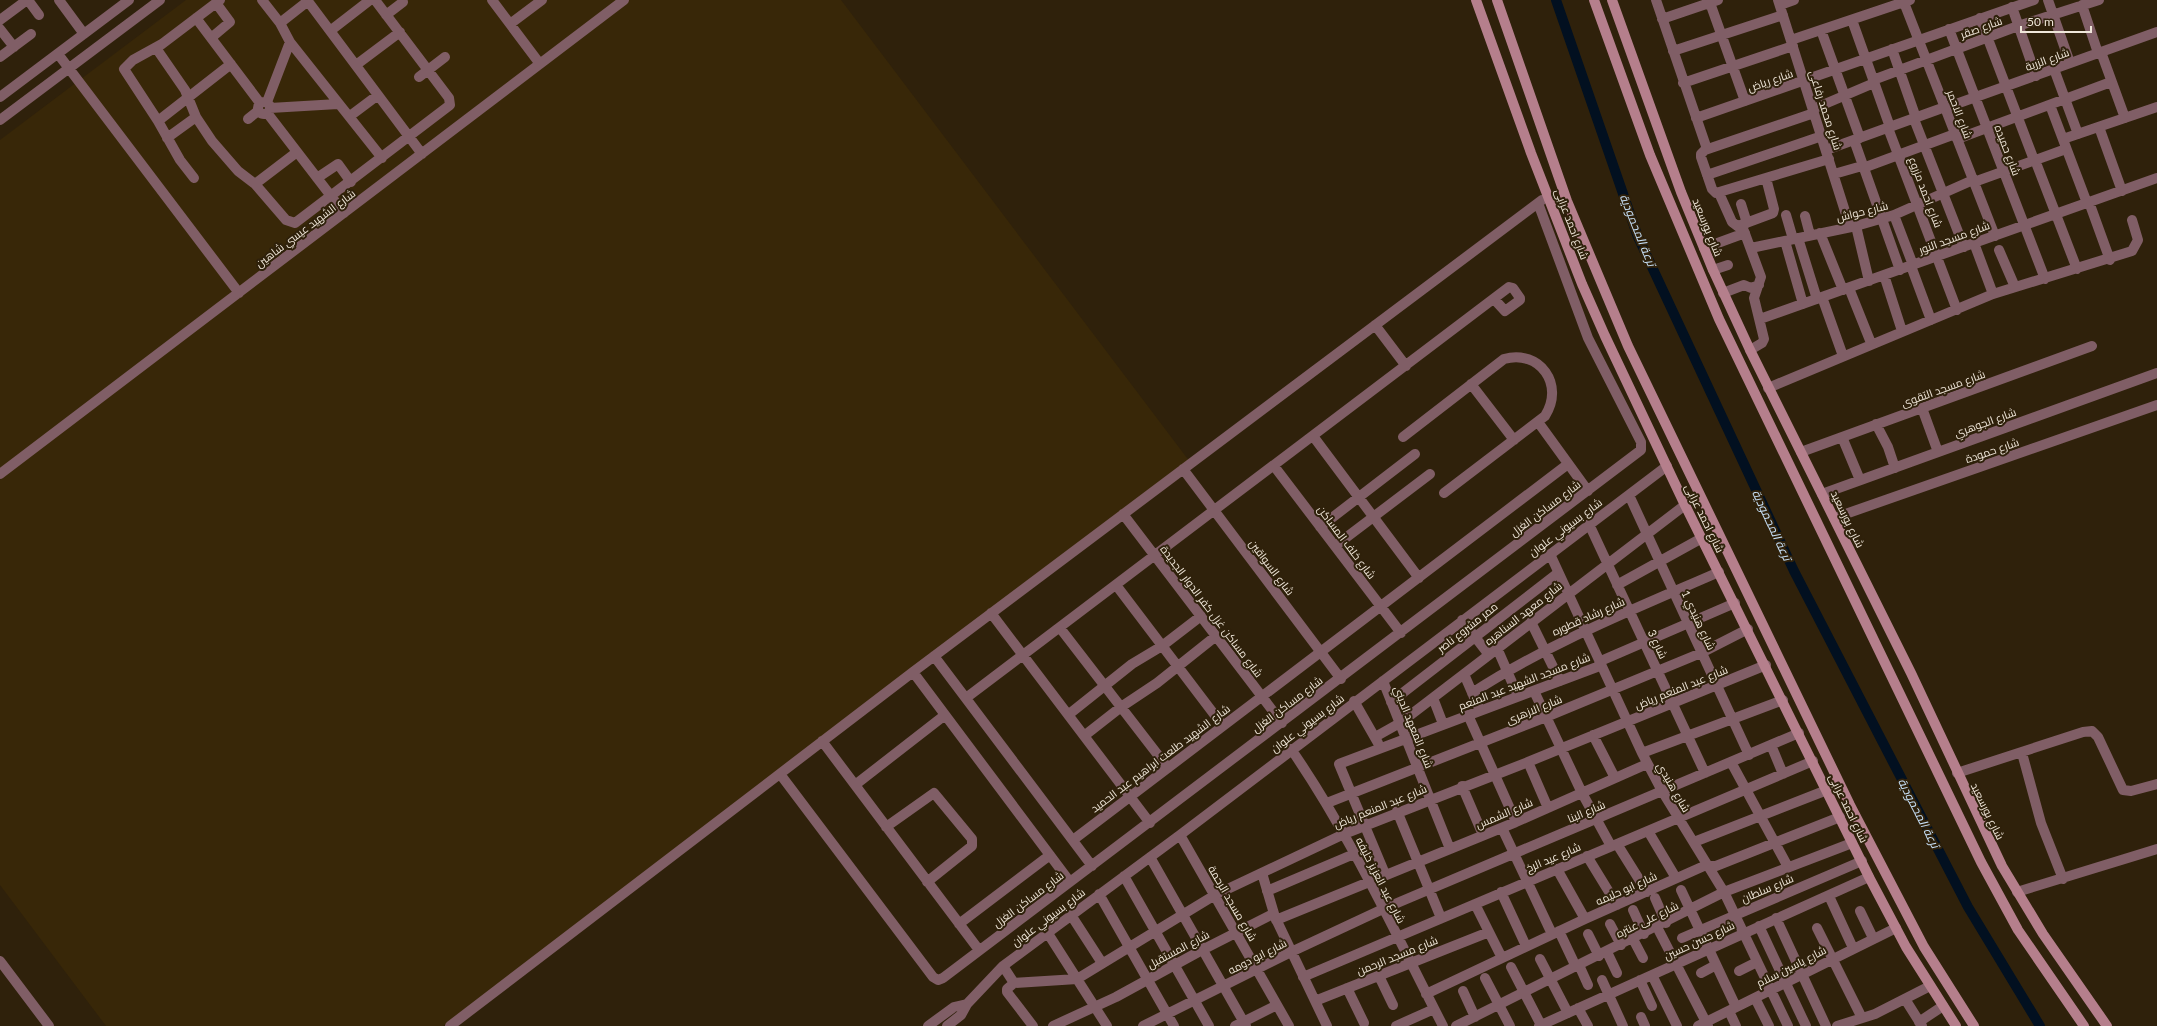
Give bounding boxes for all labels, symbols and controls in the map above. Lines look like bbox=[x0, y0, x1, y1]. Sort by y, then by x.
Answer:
scale bar bbox=[2021, 8, 2091, 34]
street label: شارع صقر bbox=[1957, 13, 2004, 43]
text: 50 m bbox=[2027, 14, 2054, 29]
street label: شارع الزربة bbox=[2023, 45, 2071, 75]
street label: شارع رياض bbox=[1746, 66, 1795, 96]
street label: شارع محمد رفاعى bbox=[1805, 69, 1845, 152]
street label: شارع الاحمر bbox=[1943, 87, 1975, 141]
street label: شارع حميده bbox=[1991, 123, 2024, 178]
street label: شارع احمد مزروع bbox=[1905, 155, 1945, 230]
street label: شارع الشهيد عيسي شاهين bbox=[253, 186, 359, 271]
street label: شارع احمد عرابى bbox=[1551, 187, 1591, 262]
water label: ترعة المحمودية bbox=[1617, 192, 1660, 271]
street label: شارع بورسعيد bbox=[1689, 196, 1726, 259]
street label: شارع حواش bbox=[1835, 198, 1890, 226]
street label: شارع مسجد النور bbox=[1916, 218, 1992, 258]
street label: شارع مسجد التقوى bbox=[1899, 367, 1987, 411]
street label: شارع الجوهري bbox=[1952, 405, 2019, 442]
street label: شارع حمودة bbox=[1964, 435, 2021, 467]
street label: شارع مساكن الغزل bbox=[1507, 477, 1584, 540]
street label: شارع احمد عرابى bbox=[1681, 482, 1727, 555]
water label: ترعة المحمودية bbox=[1749, 487, 1796, 565]
street label: شارع بورسعيد bbox=[1827, 488, 1867, 550]
street label: شارع بسيوني علوان bbox=[1526, 495, 1606, 561]
street label: شارع خلف المساكن bbox=[1314, 503, 1379, 583]
street label: شارع السواقين bbox=[1245, 537, 1297, 599]
street label: شارع مساكن غزل كفر الدوار الجديدة bbox=[1157, 543, 1266, 681]
street label: شارع معهد السناهره bbox=[1482, 579, 1565, 649]
street label: شارع هنيدي 1 bbox=[1677, 588, 1718, 653]
street label: شارع رشاد قطوره bbox=[1550, 594, 1627, 640]
street label: ممر مشروع ناصر bbox=[1433, 599, 1501, 657]
street label: شارع 3 bbox=[1644, 627, 1670, 661]
street label: شارع مسجد الشهيد عبد المنعم bbox=[1456, 650, 1592, 714]
street label: شارع عبد المنعم رياض bbox=[1633, 662, 1730, 713]
street label: شارع مساكن الغزل bbox=[1249, 673, 1326, 736]
street label: شارع المعهد الديني bbox=[1389, 684, 1436, 771]
street label: شارع بسيوني علوان bbox=[1268, 691, 1348, 757]
street label: شارع الازهرى bbox=[1504, 692, 1565, 728]
street label: شارع الشهيد طلعت ابراهيم عبد الحميد bbox=[1088, 701, 1233, 816]
street label: شارع هنيدي bbox=[1652, 760, 1693, 816]
street label: شارع احمد عرابى bbox=[1825, 772, 1871, 845]
water label: ترعة المحمودية bbox=[1895, 776, 1944, 853]
street label: شارع بورسعيد bbox=[1967, 780, 2007, 842]
street label: شارع عبد المنعم رياض bbox=[1332, 781, 1429, 832]
street label: شارع الشمس bbox=[1474, 795, 1535, 833]
street label: شارع البنا bbox=[1565, 797, 1608, 827]
street label: شارع عبد العزيز خليفه bbox=[1352, 835, 1408, 926]
street label: شارع عيد الرخ bbox=[1524, 840, 1583, 876]
street label: شارع مسجد الرحمة bbox=[1204, 863, 1260, 944]
street label: شارع مساكن الغزل bbox=[990, 868, 1067, 931]
street label: شارع ابو حليمه bbox=[1593, 869, 1659, 909]
street label: شارع سلطان bbox=[1739, 871, 1796, 907]
street label: شارع بسيوني علوان bbox=[1009, 885, 1089, 951]
street label: شارع على عنتره bbox=[1614, 898, 1681, 941]
street label: شارع حسن حسين bbox=[1662, 918, 1737, 964]
street label: شارع المستقبل bbox=[1145, 927, 1212, 973]
street label: شارع مسجد الرحمن bbox=[1354, 933, 1440, 979]
street label: شارع ابو دومه bbox=[1226, 936, 1289, 978]
street label: شارع ياسين سلام bbox=[1754, 943, 1829, 991]

